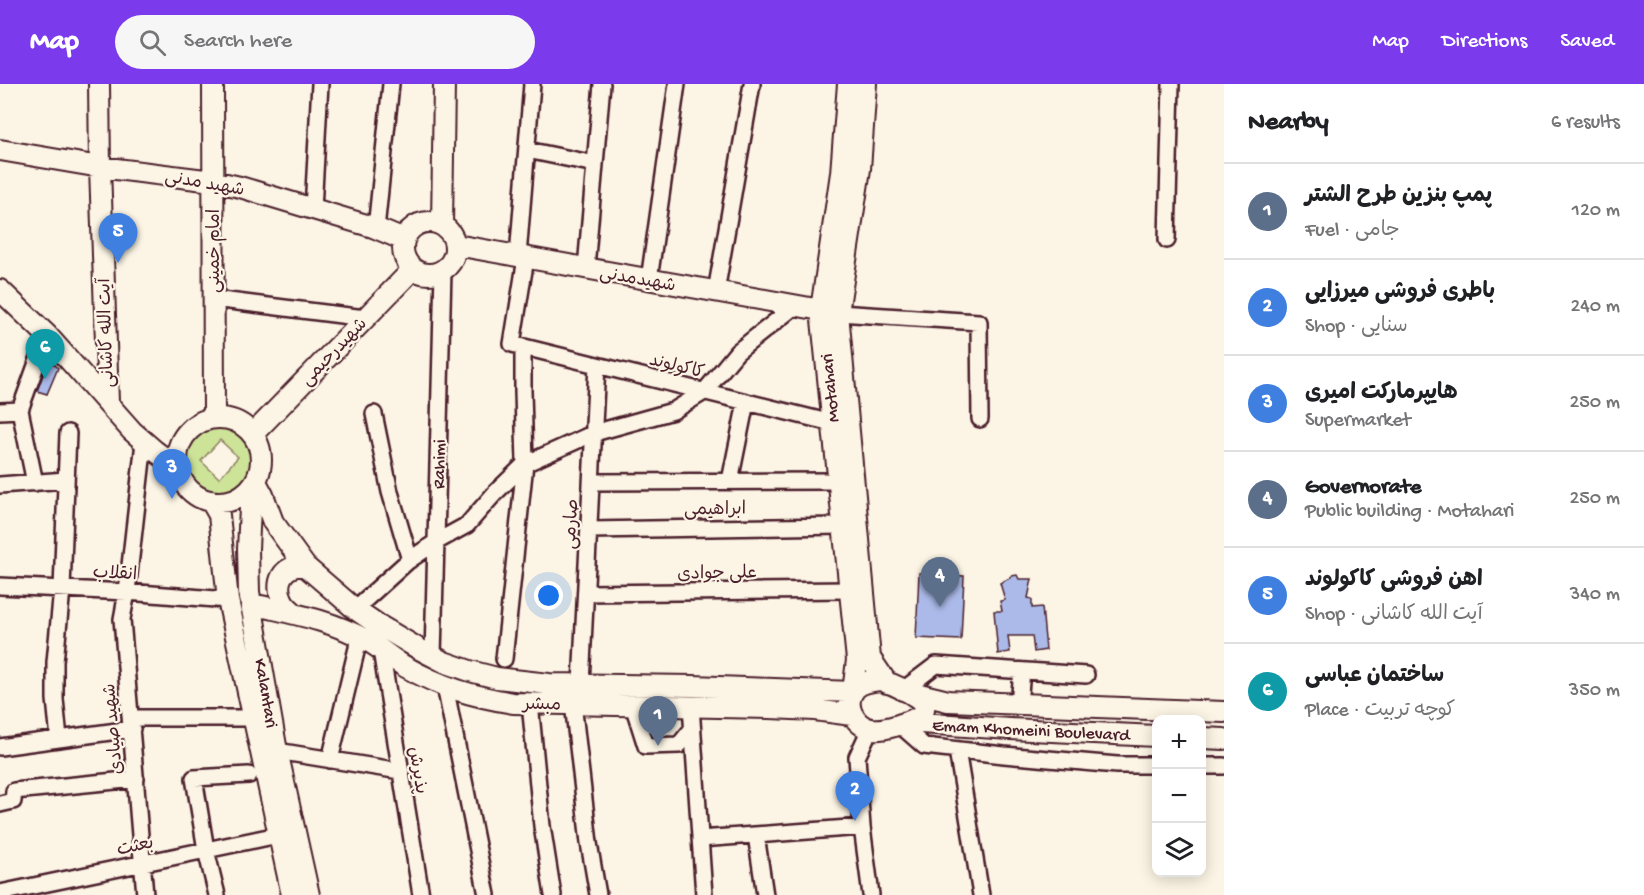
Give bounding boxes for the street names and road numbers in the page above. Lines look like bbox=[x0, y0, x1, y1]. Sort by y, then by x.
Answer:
street label: شهید مدنی bbox=[163, 167, 246, 202]
street label: امام خمینی bbox=[205, 209, 227, 293]
street label: شهیدمدنی bbox=[598, 263, 677, 297]
street label: آیت الله کاشانی bbox=[94, 276, 120, 388]
street label: شهیدرحیمی bbox=[297, 314, 372, 391]
street label: کاکولوند bbox=[647, 350, 706, 384]
street label: Motahari bbox=[817, 352, 846, 423]
street label: Rahimi bbox=[430, 439, 451, 489]
street label: صارمی bbox=[561, 498, 584, 550]
street label: ابراهیمی bbox=[684, 499, 746, 522]
street label: انقلاب bbox=[92, 563, 138, 586]
street label: علی جوادی bbox=[677, 563, 757, 586]
street label: Kalantari bbox=[248, 657, 281, 730]
street label: شهید صیادی bbox=[100, 682, 129, 775]
street label: مبشر bbox=[521, 695, 561, 716]
street label: Emam Khomeini Boulevard bbox=[932, 716, 1132, 747]
street label: پذیرش bbox=[402, 745, 431, 795]
street label: بعثت bbox=[115, 833, 156, 862]

